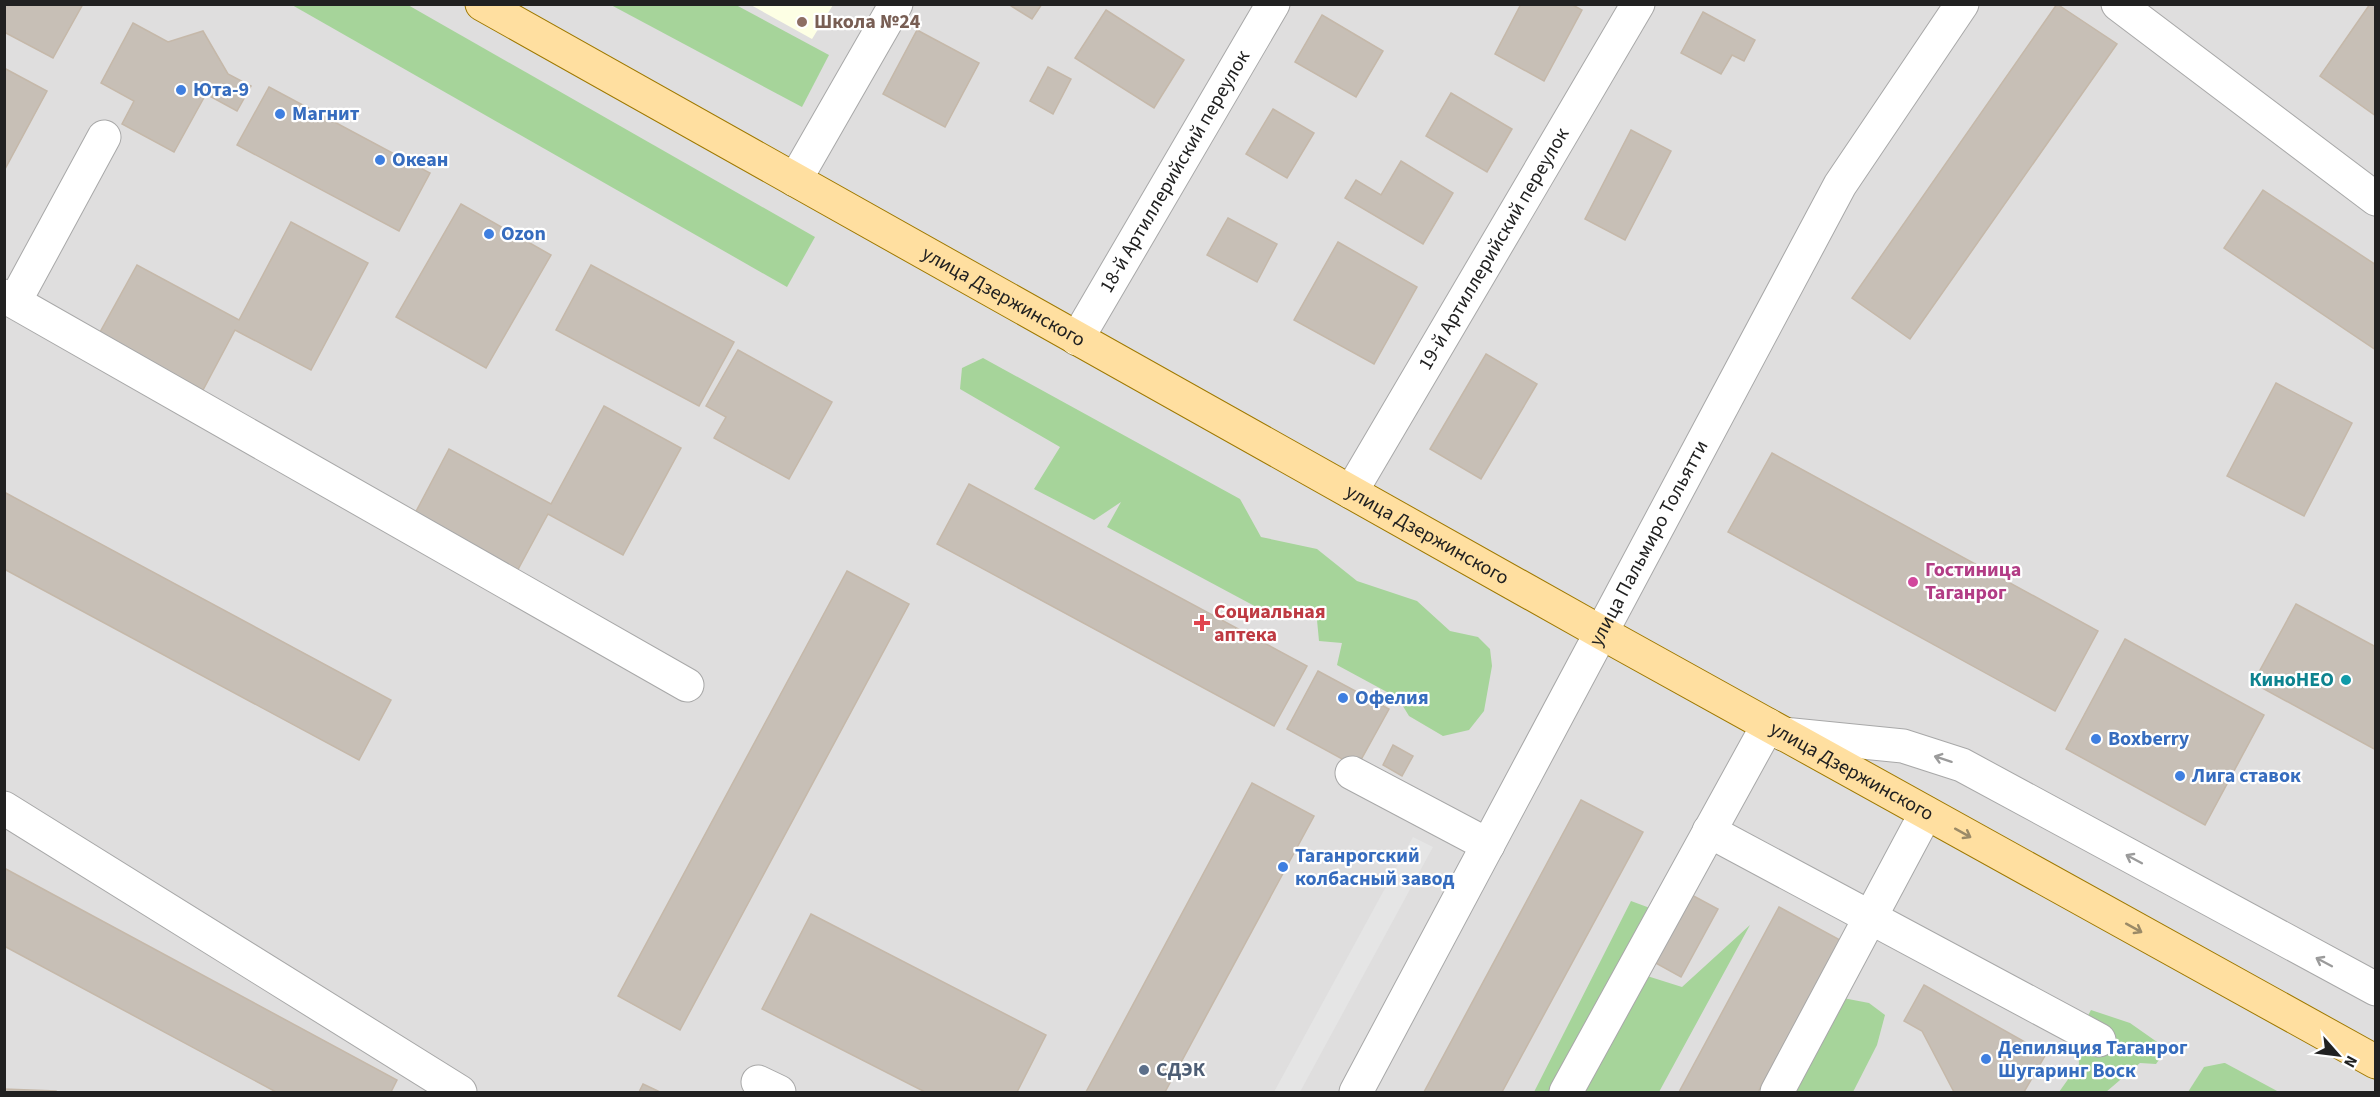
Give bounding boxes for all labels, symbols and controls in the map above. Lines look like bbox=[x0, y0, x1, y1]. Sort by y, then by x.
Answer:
place label: Школа №24 bbox=[814, 8, 921, 36]
marker: Школа №24 bbox=[795, 15, 809, 29]
street label: 18-й Артиллерийский переулок bbox=[1093, 45, 1257, 298]
place label: Юта-9 bbox=[193, 76, 249, 104]
marker: Юта-9 bbox=[174, 83, 188, 97]
place label: Магнит bbox=[292, 100, 360, 128]
marker: Магнит bbox=[273, 107, 287, 121]
street label: 19-й Артиллерийский переулок bbox=[1412, 122, 1576, 375]
place label: Океан bbox=[392, 146, 448, 174]
marker: Океан bbox=[373, 153, 387, 167]
place label: Ozon bbox=[501, 220, 546, 248]
marker: Ozon bbox=[482, 227, 496, 241]
street label: улица Дзержинского bbox=[917, 240, 1090, 354]
street label: улица Пальмиро Тольятти bbox=[1582, 435, 1715, 651]
street label: улица Дзержинского bbox=[1340, 478, 1514, 592]
place label: Гостиница Таганрог bbox=[1925, 556, 2021, 607]
marker: Гостиница Таганрог bbox=[1906, 575, 1920, 589]
place label: Социальная аптека bbox=[1214, 598, 1326, 649]
marker: Социальная аптека bbox=[1195, 616, 1209, 630]
place label: КиноНЕО bbox=[2249, 666, 2334, 694]
marker: КиноНЕО bbox=[2339, 673, 2353, 687]
place label: Офелия bbox=[1355, 684, 1429, 712]
marker: Офелия bbox=[1336, 691, 1350, 705]
street label: улица Дзержинского bbox=[1765, 715, 1939, 828]
place label: Boxberry bbox=[2108, 725, 2190, 753]
marker: Boxberry bbox=[2089, 732, 2103, 746]
one-way arrow bbox=[1934, 753, 1953, 764]
place label: Лига ставок bbox=[2191, 762, 2301, 790]
marker: Лига ставок bbox=[2173, 769, 2187, 783]
one-way arrow bbox=[1954, 827, 1971, 839]
place label: Таганрогский колбасный завод bbox=[1295, 842, 1455, 893]
one-way arrow bbox=[2126, 853, 2143, 865]
marker: Таганрогский колбасный завод bbox=[1276, 860, 1290, 874]
one-way arrow bbox=[2125, 922, 2142, 934]
one-way arrow bbox=[2316, 956, 2333, 968]
north arrow bbox=[2308, 1025, 2368, 1085]
place label: Депиляция Таганрог Шугаринг Воск bbox=[1998, 1034, 2188, 1085]
marker: Депиляция Таганрог Шугаринг Воск bbox=[1979, 1052, 1993, 1066]
text: N bbox=[2338, 1052, 2363, 1071]
place label: СДЭК bbox=[1156, 1056, 1206, 1084]
marker: СДЭК bbox=[1137, 1063, 1151, 1077]

